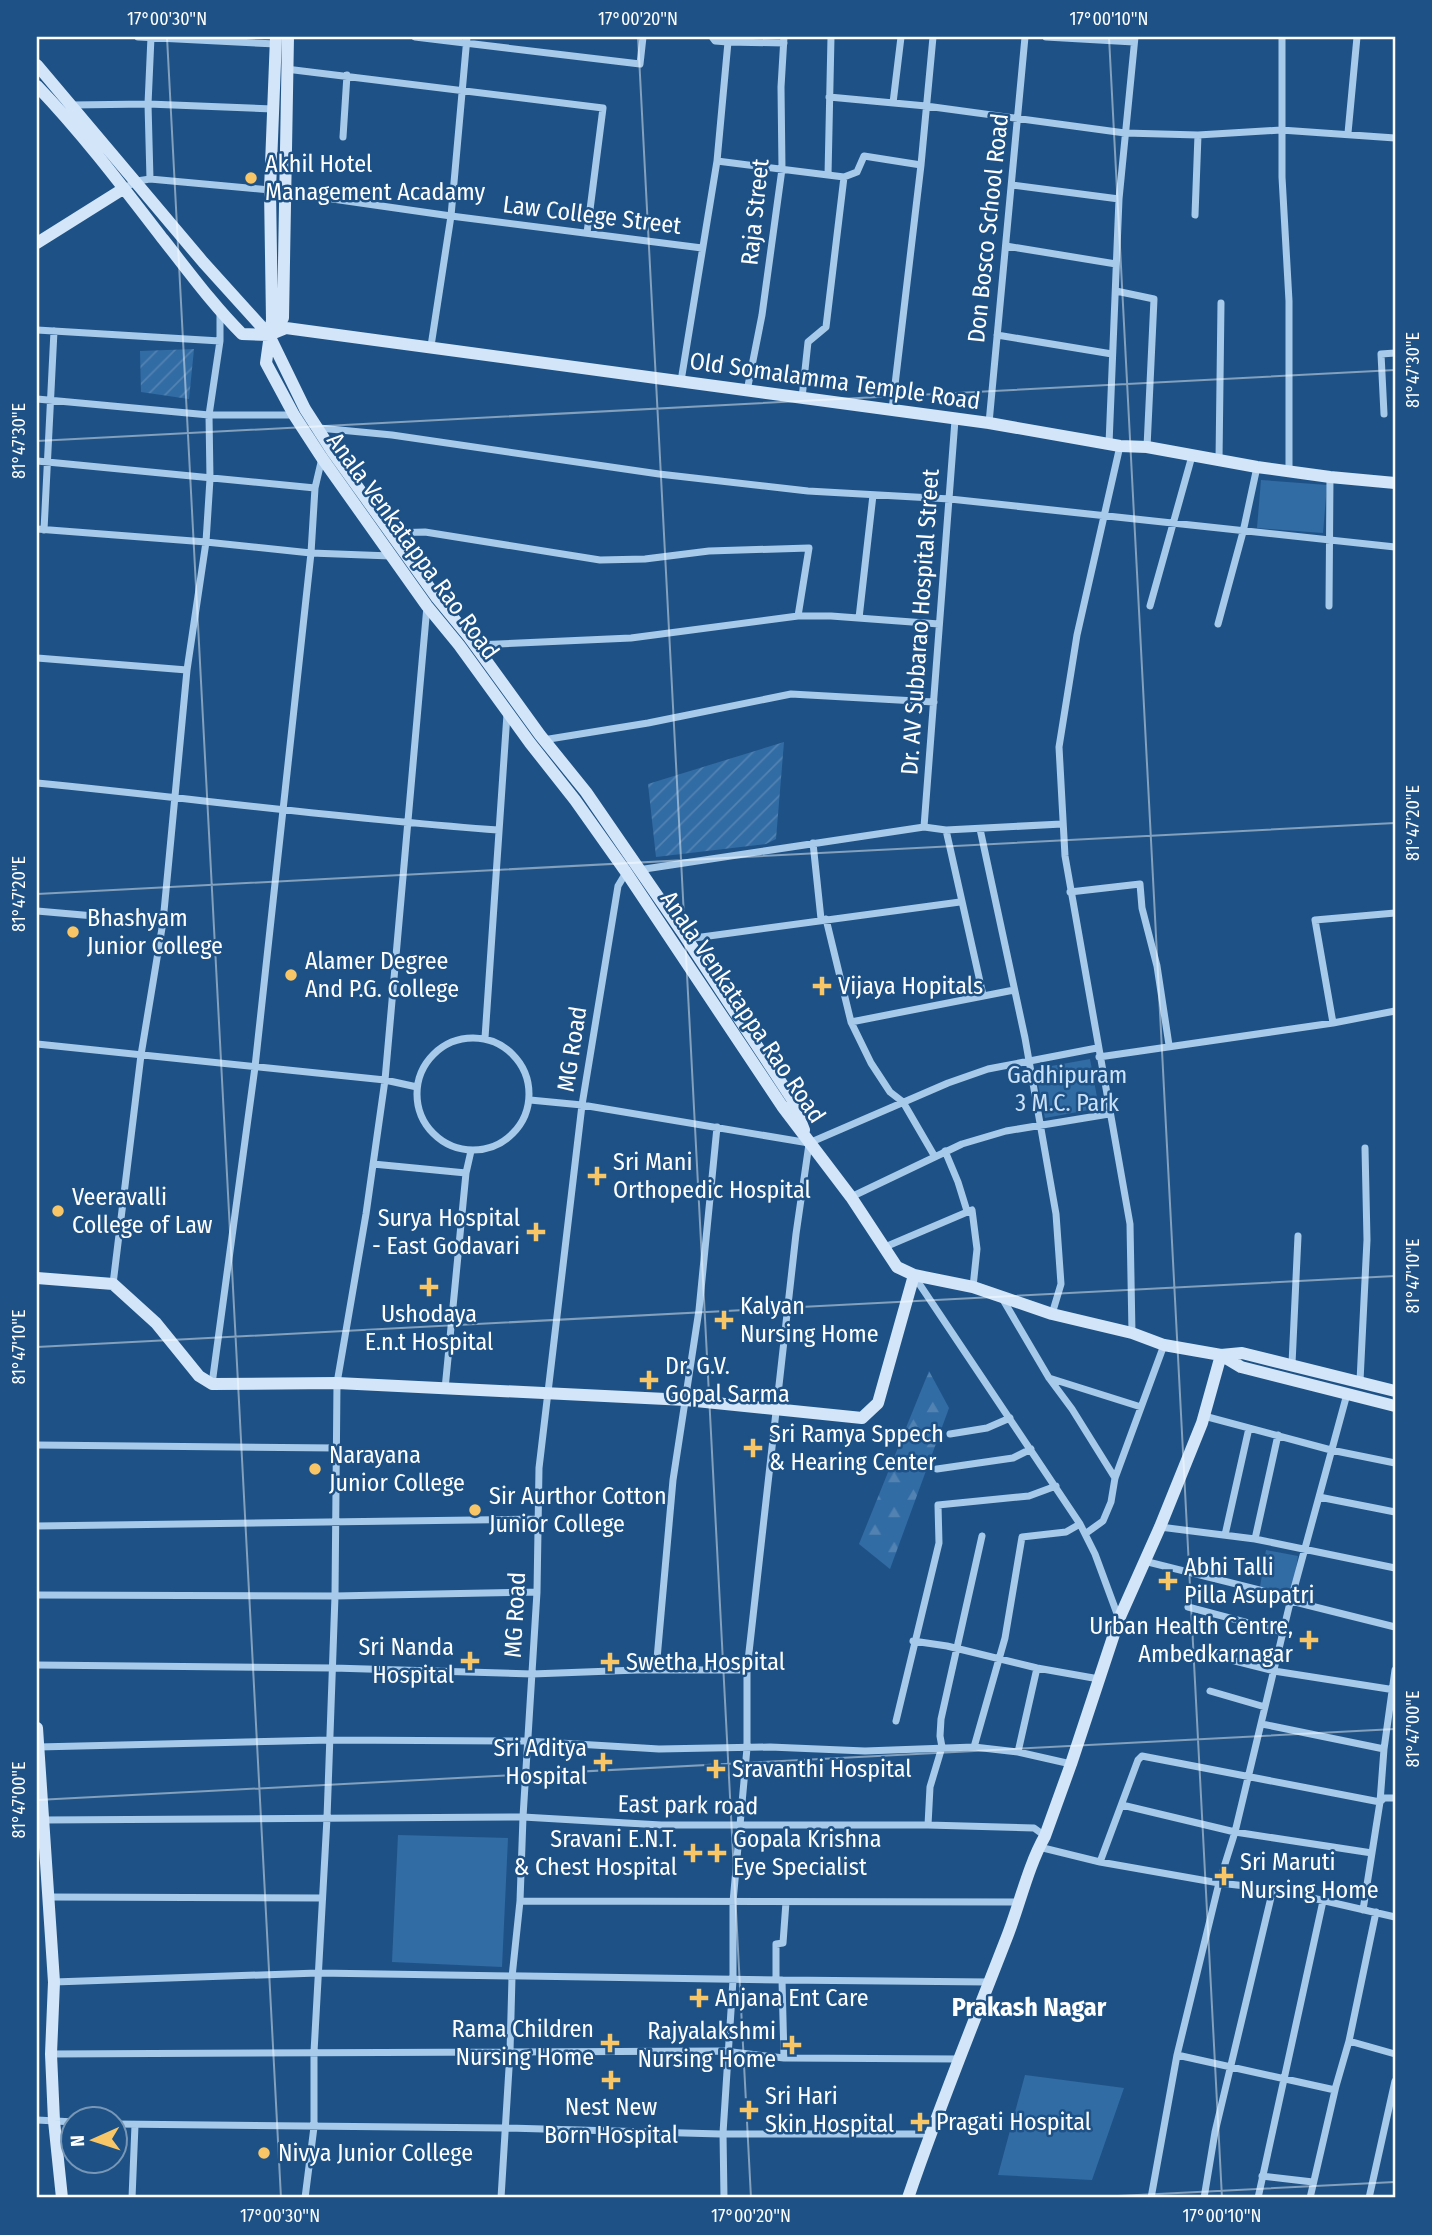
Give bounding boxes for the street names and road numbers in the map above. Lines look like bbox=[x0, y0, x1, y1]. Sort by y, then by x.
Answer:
street label: Don Bosco School Road bbox=[962, 112, 1014, 344]
street label: Raja Street bbox=[735, 157, 775, 267]
street label: Law College Street bbox=[501, 190, 683, 240]
street label: Old Somalamma Temple Road bbox=[688, 347, 982, 415]
street label: Anala Venkatappa Rao Road bbox=[321, 427, 505, 665]
street label: Dr. AV Subbarao Hospital Street bbox=[895, 468, 945, 776]
street label: Anala Venkatappa Rao Road bbox=[655, 886, 831, 1128]
street label: MG Road bbox=[551, 1004, 593, 1094]
street label: MG Road bbox=[499, 1571, 531, 1659]
street label: East park road bbox=[617, 1790, 759, 1820]

